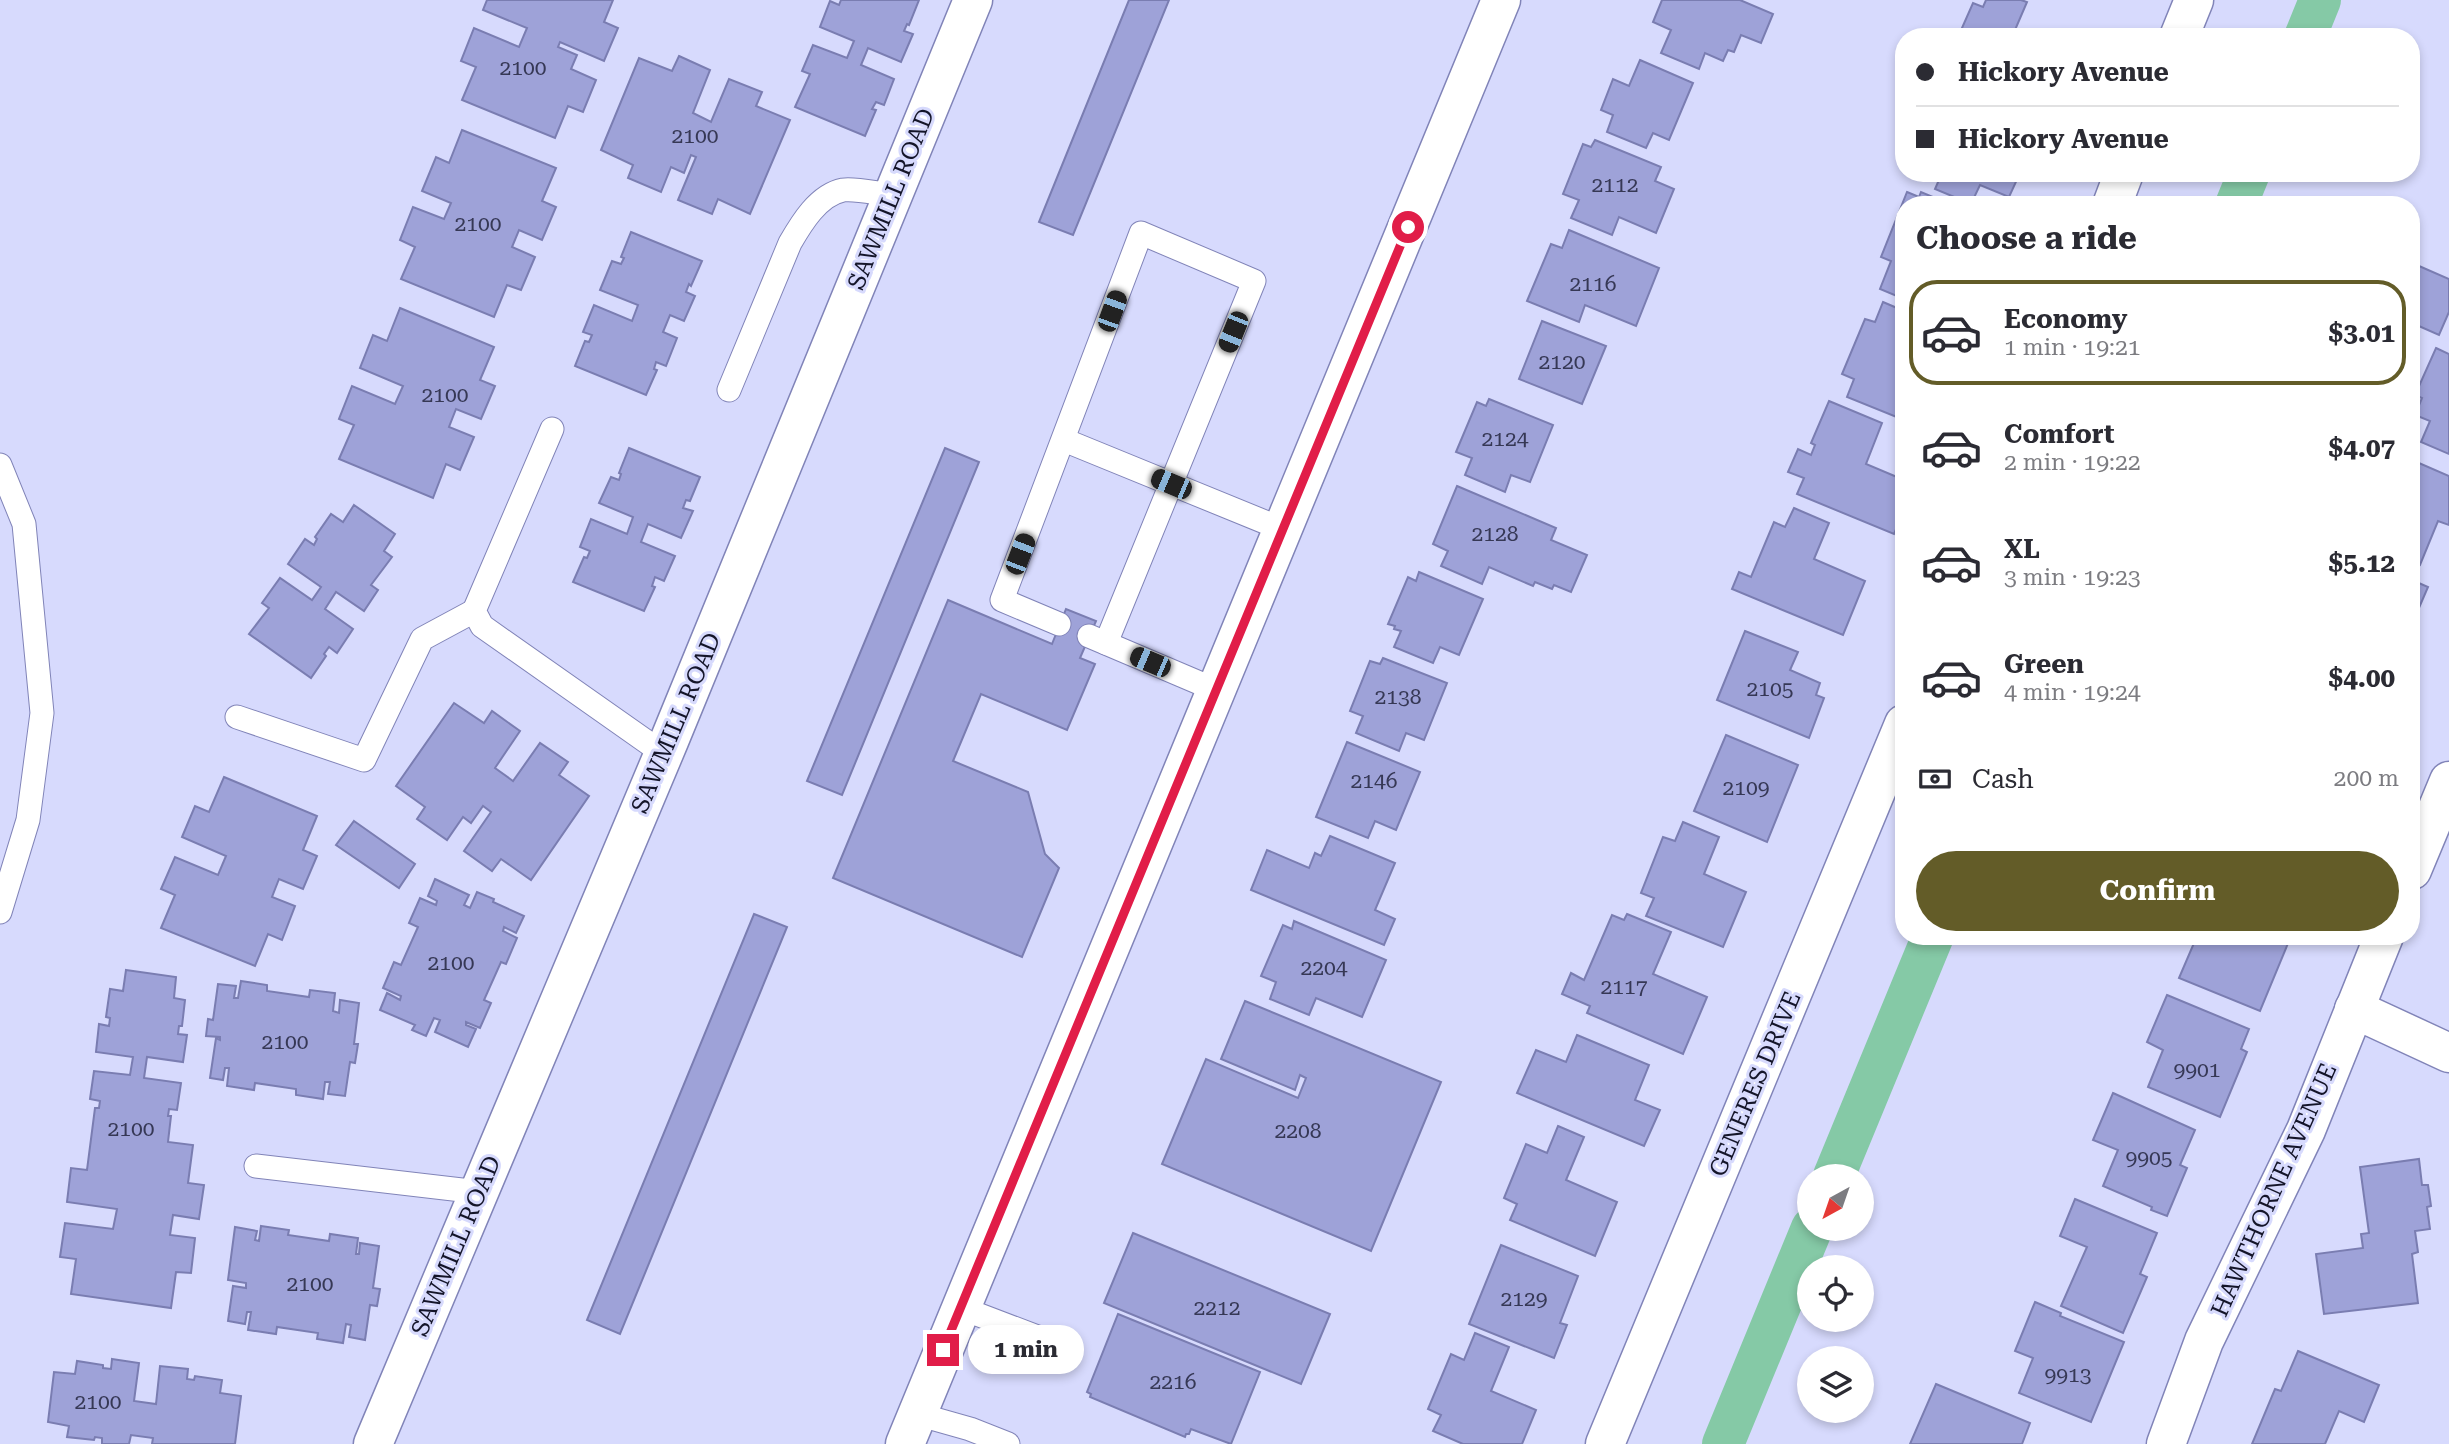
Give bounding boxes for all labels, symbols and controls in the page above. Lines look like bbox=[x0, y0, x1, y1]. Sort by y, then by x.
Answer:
house number: 2100 bbox=[499, 56, 547, 80]
text: Hickory Avenue bbox=[1958, 57, 2169, 87]
street label: SAWMILL ROAD bbox=[842, 104, 940, 294]
house number: 2100 bbox=[671, 124, 719, 148]
text: Hickory Avenue bbox=[1958, 124, 2169, 154]
house number: 2112 bbox=[1591, 173, 1639, 197]
route start bbox=[1392, 211, 1424, 243]
house number: 2100 bbox=[454, 212, 502, 236]
text: Choose a ride bbox=[1916, 219, 2137, 257]
house number: 2116 bbox=[1569, 272, 1617, 296]
car bbox=[1095, 288, 1130, 334]
icon: car bbox=[1920, 301, 1983, 364]
text: Economy bbox=[2004, 304, 2127, 334]
car bbox=[1216, 309, 1251, 355]
text: $3.01 bbox=[2329, 318, 2395, 348]
text: 1 min · 19:21 bbox=[2004, 334, 2141, 361]
house number: 2120 bbox=[1538, 350, 1586, 374]
house number: 2100 bbox=[421, 383, 469, 407]
icon: car bbox=[1920, 416, 1983, 479]
text: Comfort bbox=[2004, 419, 2114, 449]
house number: 2124 bbox=[1481, 427, 1529, 451]
text: $4.07 bbox=[2329, 433, 2395, 463]
text: 2 min · 19:22 bbox=[2004, 449, 2141, 476]
car bbox=[1148, 466, 1195, 502]
house number: 2128 bbox=[1471, 522, 1519, 546]
car bbox=[1003, 531, 1038, 577]
icon: car bbox=[1920, 531, 1983, 594]
text: XL bbox=[2004, 534, 2040, 564]
text: $5.12 bbox=[2329, 548, 2395, 578]
text: 3 min · 19:23 bbox=[2004, 564, 2141, 591]
street label: SAWMILL ROAD bbox=[625, 629, 727, 817]
car bbox=[1127, 644, 1174, 680]
icon: car bbox=[1920, 646, 1983, 709]
text: Green bbox=[2004, 649, 2084, 679]
text: $4.00 bbox=[2329, 663, 2395, 693]
house number: 2105 bbox=[1746, 677, 1794, 701]
text: 4 min · 19:24 bbox=[2004, 679, 2141, 706]
house number: 2138 bbox=[1374, 685, 1422, 709]
icon: cash bbox=[1916, 760, 1954, 798]
text: Cash bbox=[1972, 764, 2034, 794]
text: 200 m bbox=[2334, 765, 2399, 792]
house number: 2146 bbox=[1350, 769, 1398, 793]
house number: 2109 bbox=[1722, 776, 1770, 800]
button: Confirm bbox=[1916, 851, 2399, 931]
house number: 2100 bbox=[427, 951, 475, 975]
house number: 2204 bbox=[1300, 956, 1348, 980]
house number: 2117 bbox=[1600, 975, 1648, 999]
street label: GENERES DRIVE bbox=[1703, 987, 1807, 1181]
house number: 2100 bbox=[261, 1030, 309, 1054]
house number: 9901 bbox=[2173, 1058, 2221, 1082]
street label: HAWTHORNE AVENUE bbox=[2205, 1059, 2343, 1321]
house number: 2100 bbox=[107, 1117, 155, 1141]
house number: 2208 bbox=[1274, 1119, 1322, 1143]
house number: 9905 bbox=[2125, 1146, 2173, 1170]
street label: SAWMILL ROAD bbox=[405, 1152, 507, 1340]
north arrow bbox=[1797, 1164, 1874, 1241]
map controls bbox=[1797, 1164, 1874, 1423]
button: locate bbox=[1797, 1255, 1874, 1332]
house number: 2100 bbox=[286, 1272, 334, 1296]
house number: 2129 bbox=[1500, 1287, 1548, 1311]
house number: 2212 bbox=[1193, 1296, 1241, 1320]
callout: 1 min bbox=[968, 1326, 1083, 1374]
route end bbox=[927, 1334, 959, 1366]
text: 1 min bbox=[994, 1336, 1058, 1363]
button: layers bbox=[1797, 1346, 1874, 1423]
house number: 9913 bbox=[2044, 1363, 2092, 1387]
house number: 2216 bbox=[1149, 1370, 1197, 1394]
house number: 2100 bbox=[74, 1390, 122, 1414]

